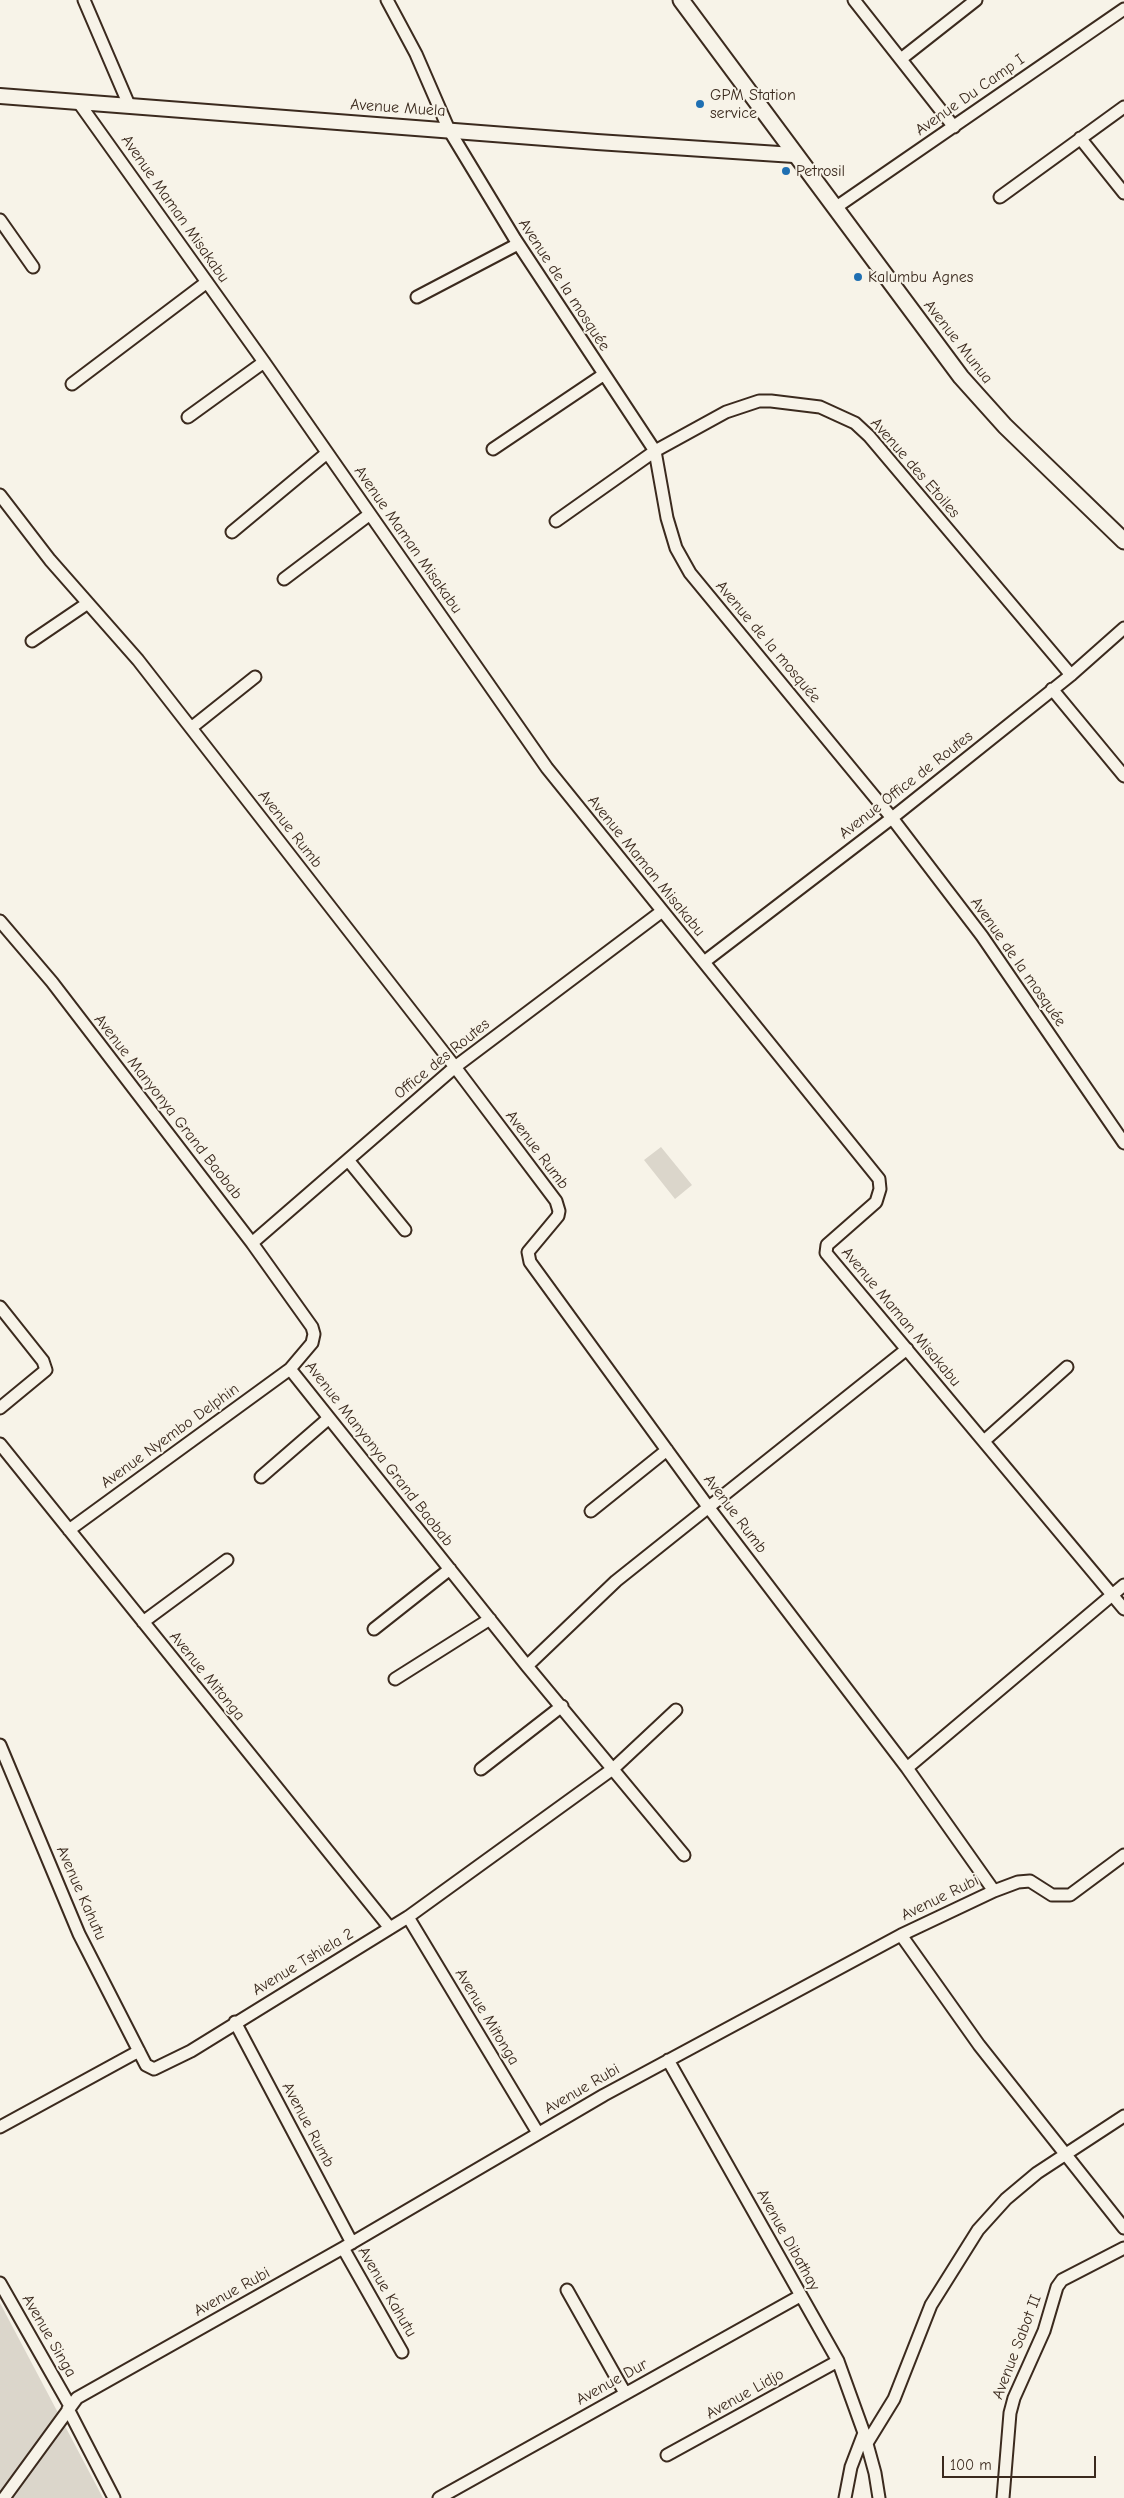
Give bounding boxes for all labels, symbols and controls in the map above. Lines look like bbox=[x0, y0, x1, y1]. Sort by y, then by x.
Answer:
street label: Avenue Du Camp I bbox=[912, 50, 1028, 140]
place label: GPM Station service bbox=[710, 85, 796, 123]
street label: Avenue Muela bbox=[350, 95, 446, 121]
marker: GPM Station service bbox=[694, 98, 706, 110]
street label: Avenue Maman Misakabu bbox=[117, 132, 233, 286]
place label: Petrosil bbox=[796, 161, 845, 181]
marker: Petrosil bbox=[780, 165, 792, 177]
street label: Avenue de la mosquée bbox=[514, 215, 614, 355]
place label: Kalumbu Agnes bbox=[868, 267, 974, 287]
marker: Kalumbu Agnes bbox=[852, 271, 864, 283]
street label: Avenue Munua bbox=[919, 296, 997, 388]
street label: Avenue des Etoiles bbox=[866, 414, 964, 522]
street label: Avenue Maman Misakabu bbox=[350, 463, 466, 617]
street label: Avenue de la mosquée bbox=[711, 577, 825, 707]
street label: Avenue Office de Routes bbox=[835, 727, 977, 843]
street label: Avenue Rumb bbox=[254, 786, 326, 872]
street label: Avenue Maman Misakabu bbox=[583, 792, 709, 940]
street label: Avenue de la mosquée bbox=[966, 894, 1070, 1030]
street label: Avenue Manyonya Grand Baobab bbox=[90, 1011, 246, 1203]
street label: Office des Routes bbox=[390, 1015, 494, 1103]
street label: Avenue Rumb bbox=[501, 1107, 573, 1193]
street label: Avenue Maman Misakabu bbox=[837, 1244, 965, 1390]
street label: Avenue Manyonya Grand Baobab bbox=[301, 1358, 457, 1550]
street label: Avenue Nyembo Delphin bbox=[97, 1379, 243, 1493]
street label: Avenue Rumb bbox=[699, 1471, 771, 1557]
street label: Avenue Mitonga bbox=[165, 1628, 249, 1724]
street label: Avenue Kahutu bbox=[52, 1843, 110, 1943]
street label: Avenue Rubi bbox=[898, 1871, 982, 1925]
street label: Avenue Tshiela 2 bbox=[249, 1924, 357, 2000]
street label: Avenue Mitonga bbox=[451, 1965, 523, 2069]
street label: Avenue Rubi bbox=[541, 2060, 623, 2118]
street label: Avenue Rumb bbox=[278, 2079, 338, 2171]
street label: Avenue Dibathay bbox=[752, 2186, 824, 2294]
street label: Avenue Kahutu bbox=[353, 2244, 421, 2340]
street label: Avenue Rubi bbox=[191, 2263, 273, 2321]
street label: Avenue Singa bbox=[18, 2291, 80, 2381]
street label: Avenue Sabot II bbox=[988, 2292, 1046, 2402]
street label: Avenue Dur bbox=[573, 2355, 651, 2409]
street label: Avenue Lidjo bbox=[703, 2365, 787, 2423]
scale bar bbox=[944, 2446, 1098, 2478]
text: 100 m bbox=[950, 2456, 992, 2474]

